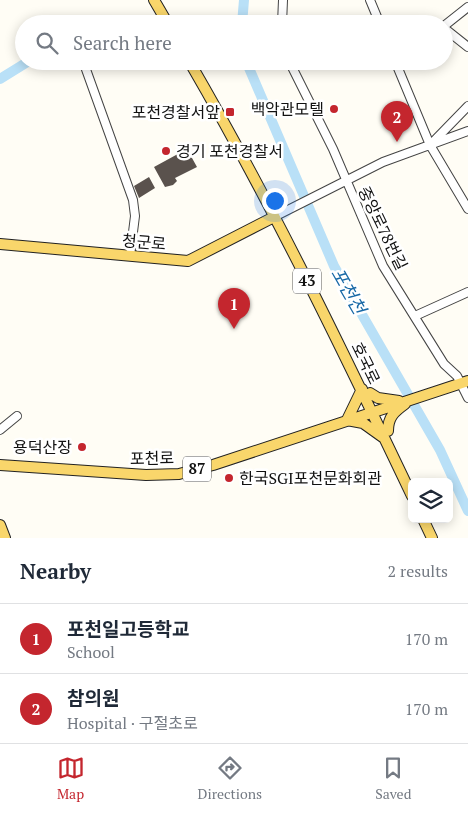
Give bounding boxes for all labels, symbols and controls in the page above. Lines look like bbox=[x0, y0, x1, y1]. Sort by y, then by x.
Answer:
search box bbox=[15, 15, 453, 70]
icon: search bbox=[33, 29, 61, 57]
text: Search here bbox=[73, 30, 172, 55]
place label: 백악관모텔 bbox=[250, 98, 324, 120]
place label: 포천경찰서앞 bbox=[132, 101, 220, 123]
pin: 2 bbox=[381, 101, 413, 142]
marker: 백악관모텔 bbox=[328, 103, 340, 115]
marker: 포천경찰서앞 bbox=[224, 106, 236, 118]
place label: 경기 포천경찰서 bbox=[176, 140, 283, 162]
marker: 경기 포천경찰서 bbox=[160, 145, 172, 157]
street label: 중앙로78번길 bbox=[353, 182, 413, 274]
your location bbox=[262, 188, 288, 214]
street label: 청군로 bbox=[121, 229, 167, 255]
water label: 포천천 bbox=[326, 263, 373, 320]
road number: 43 bbox=[293, 268, 321, 294]
pin: 1 bbox=[218, 288, 250, 329]
street label: 호국로 bbox=[346, 338, 386, 388]
place label: 용덕산장 bbox=[13, 436, 72, 458]
marker: 용덕산장 bbox=[76, 441, 88, 453]
street label: 포천로 bbox=[130, 447, 175, 469]
road number: 87 bbox=[183, 456, 211, 482]
place label: 한국SGI포천문화회관 bbox=[239, 467, 382, 489]
marker: 한국SGI포천문화회관 bbox=[223, 472, 235, 484]
map controls bbox=[408, 478, 453, 523]
button: layers bbox=[408, 478, 453, 523]
text: Nearby bbox=[20, 557, 91, 585]
text: 2 results bbox=[388, 560, 448, 582]
text: 포천일고등학교 bbox=[67, 616, 189, 641]
text: 1 bbox=[31, 628, 41, 650]
text: 170 m bbox=[405, 628, 448, 650]
text: School bbox=[67, 641, 115, 663]
text: 참의원 bbox=[67, 685, 119, 710]
text: 2 bbox=[31, 698, 41, 720]
text: 170 m bbox=[405, 698, 448, 720]
text: Hospital · 구절초로 bbox=[67, 712, 198, 734]
tab: Map bbox=[57, 754, 85, 803]
tab: Directions bbox=[198, 754, 262, 803]
tab: Saved bbox=[375, 754, 411, 803]

